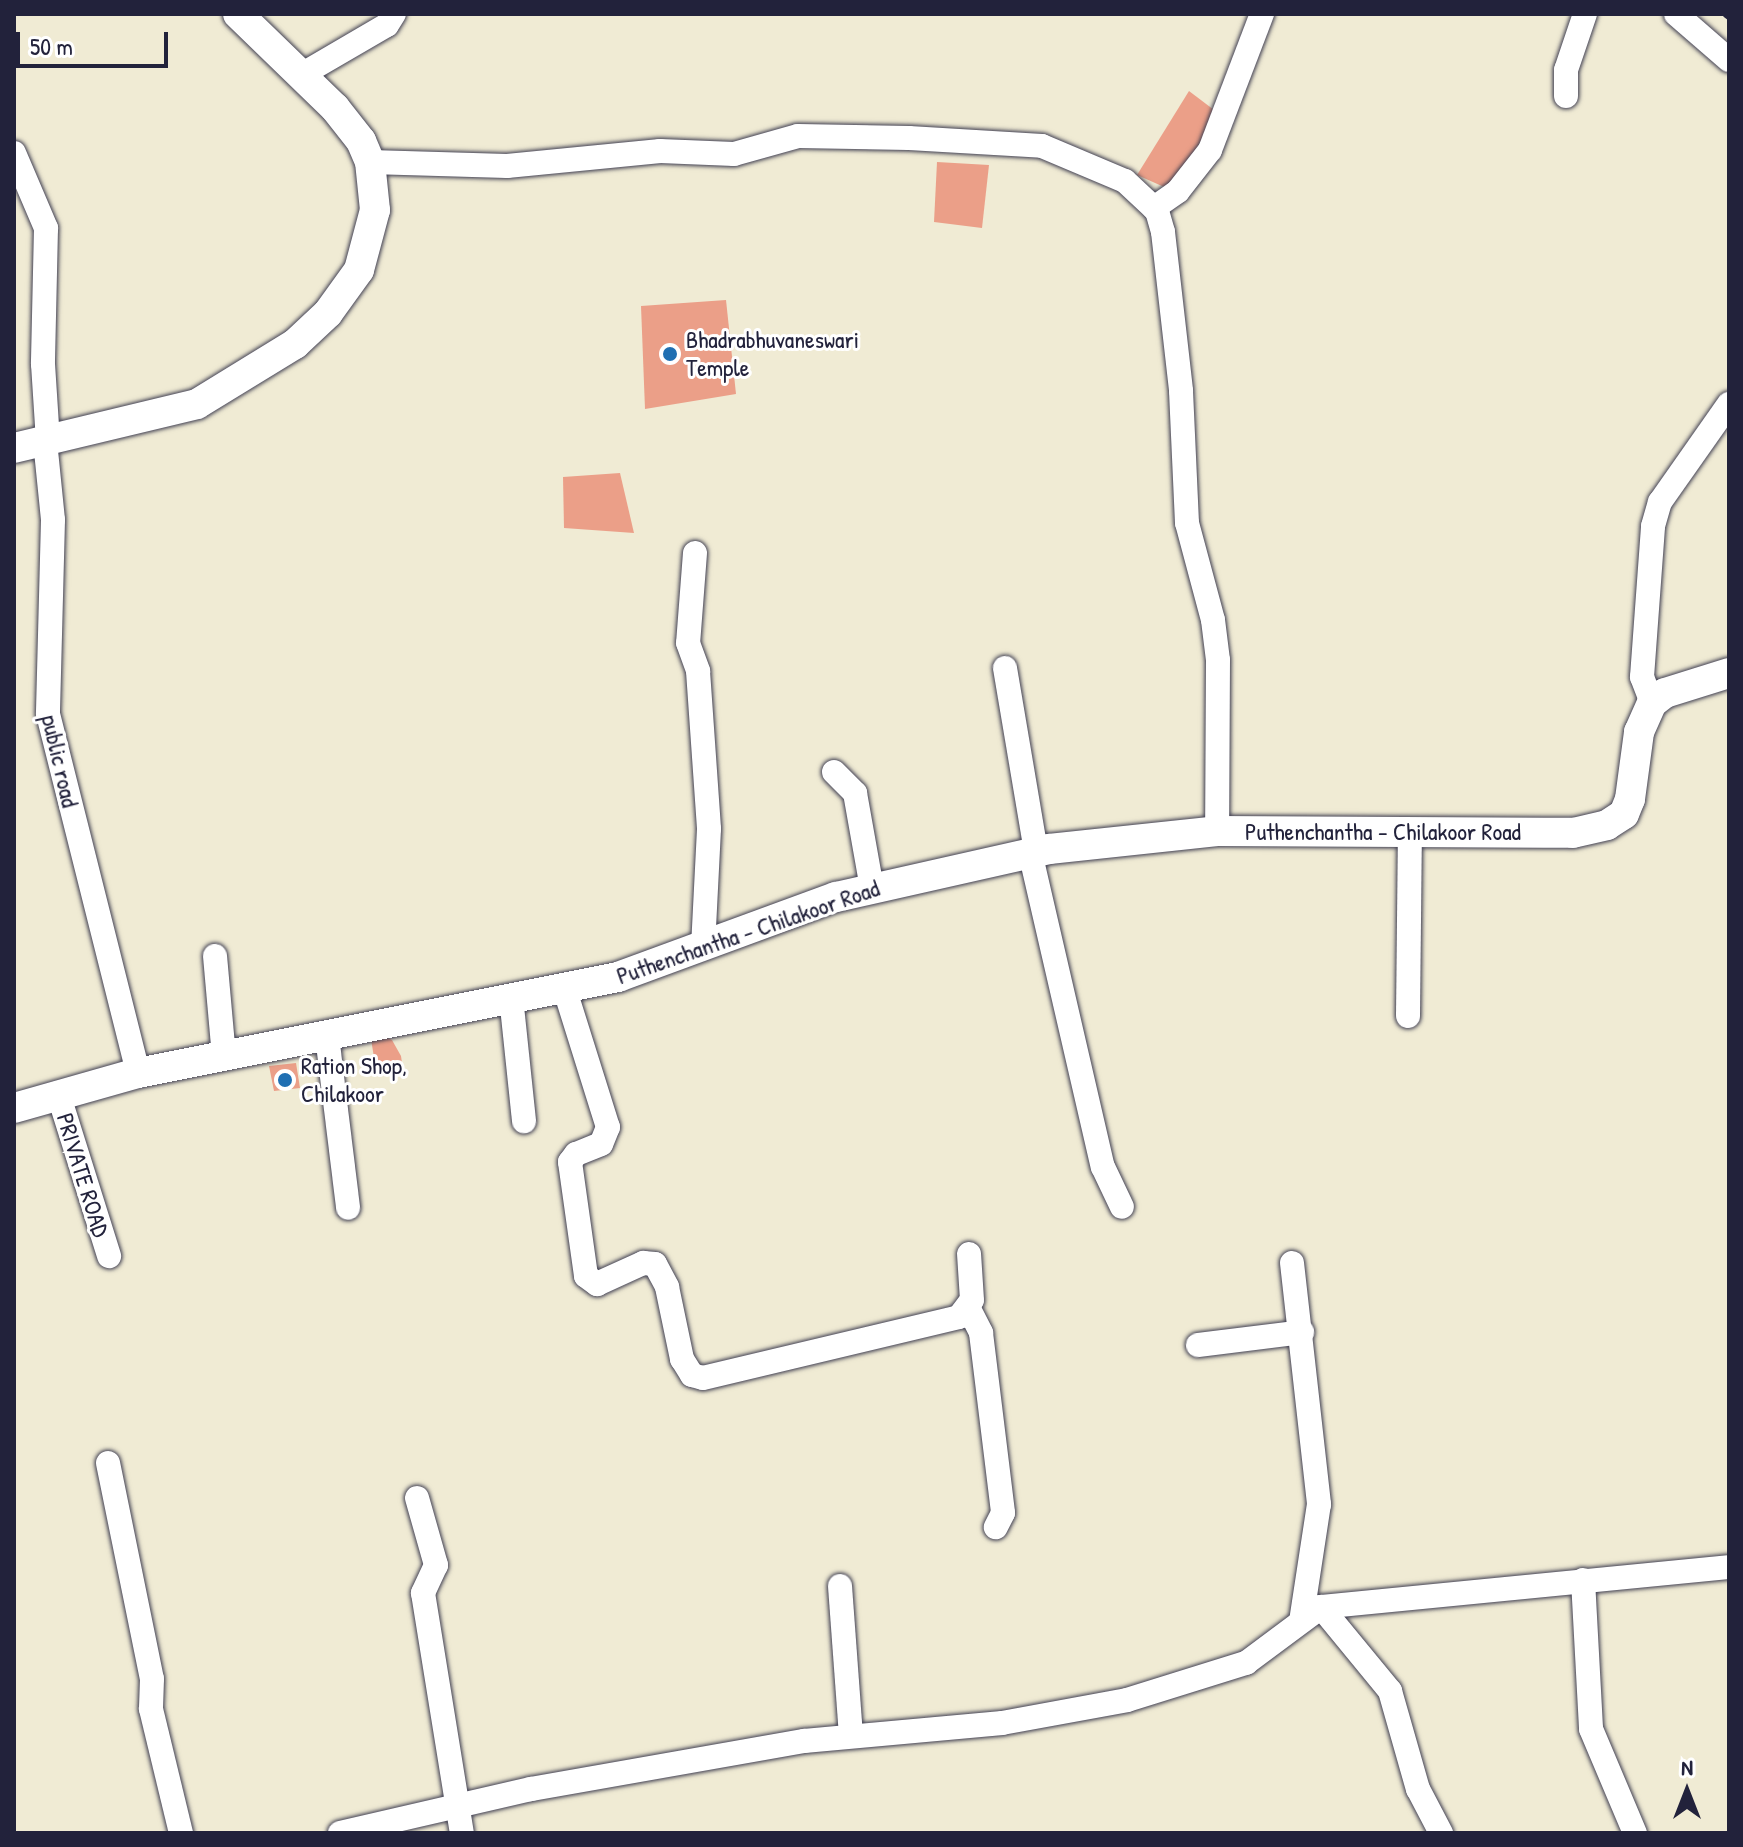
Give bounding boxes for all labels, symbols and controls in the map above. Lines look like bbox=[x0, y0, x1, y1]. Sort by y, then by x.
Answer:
scale bar bbox=[20, 16, 172, 66]
text: 50 m bbox=[30, 30, 73, 62]
place label: Bhadrabhuvaneswari Temple bbox=[686, 326, 859, 382]
marker: Bhadrabhuvaneswari Temple bbox=[661, 345, 679, 363]
street label: public road bbox=[35, 712, 85, 810]
street label: Puthenchantha - Chilakoor Road bbox=[1245, 818, 1521, 846]
street label: Puthenchantha - Chilakoor Road bbox=[613, 873, 883, 991]
place label: Ration Shop, Chilakoor bbox=[301, 1052, 407, 1108]
marker: Ration Shop, Chilakoor bbox=[276, 1071, 294, 1089]
street label: PRIVATE ROAD bbox=[51, 1110, 115, 1240]
north arrow bbox=[1647, 1751, 1727, 1831]
text: N bbox=[1681, 1752, 1693, 1782]

